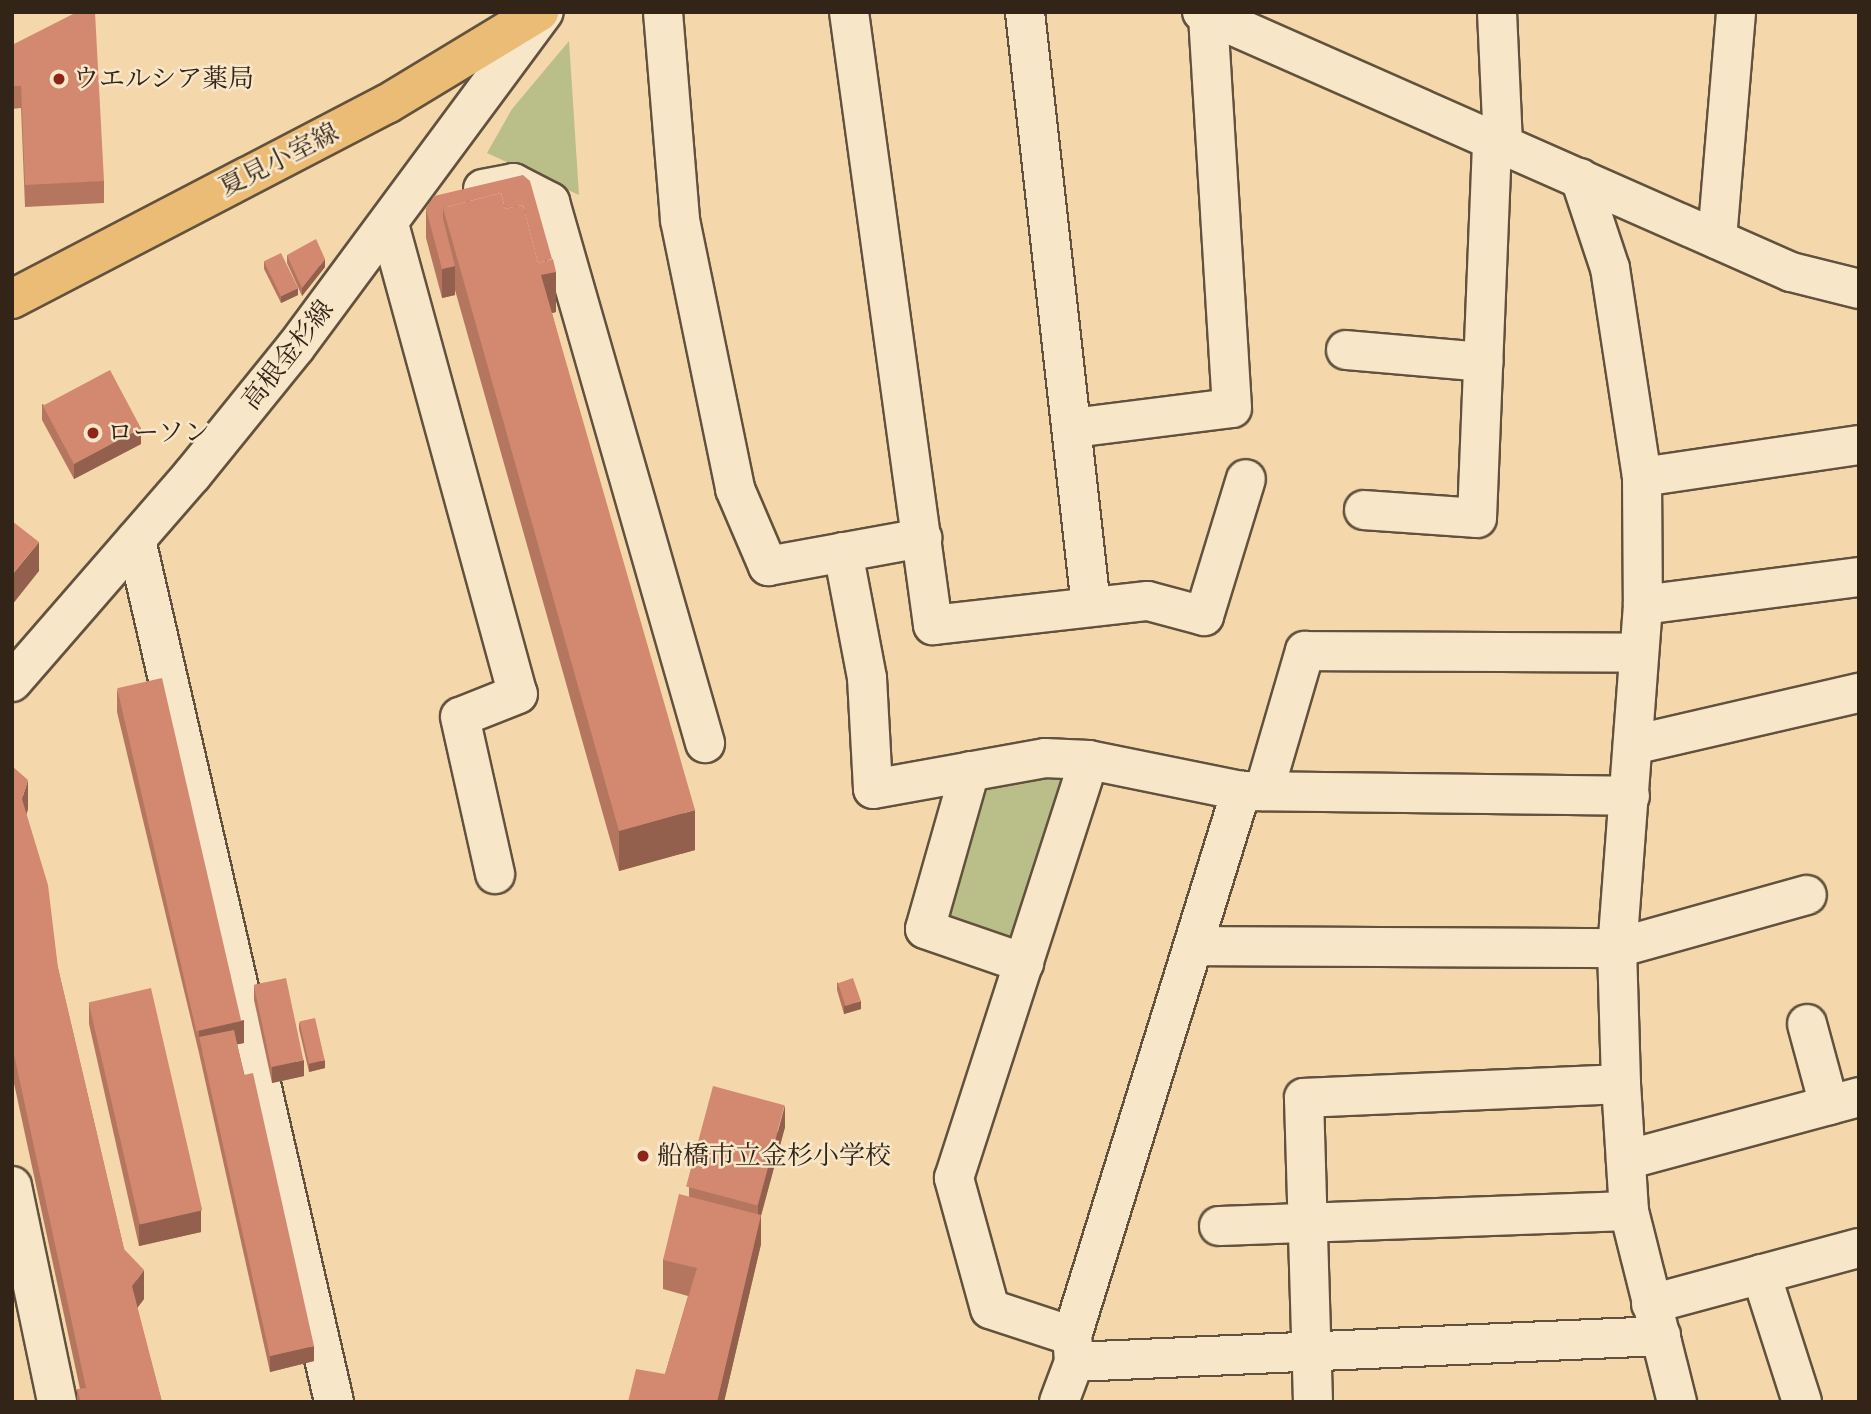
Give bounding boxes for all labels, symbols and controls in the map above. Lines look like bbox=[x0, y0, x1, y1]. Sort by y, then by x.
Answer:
place label: ウエルシア薬局 bbox=[73, 63, 255, 95]
marker: ウエルシア薬局 bbox=[51, 71, 67, 87]
street label: 夏見小室線 bbox=[214, 117, 344, 203]
street label: 高根金杉線 bbox=[236, 294, 340, 416]
place label: ローソン bbox=[107, 417, 211, 449]
marker: ローソン bbox=[85, 425, 101, 441]
place label: 船橋市立金杉小学校 bbox=[657, 1140, 891, 1172]
marker: 船橋市立金杉小学校 bbox=[635, 1148, 651, 1164]

